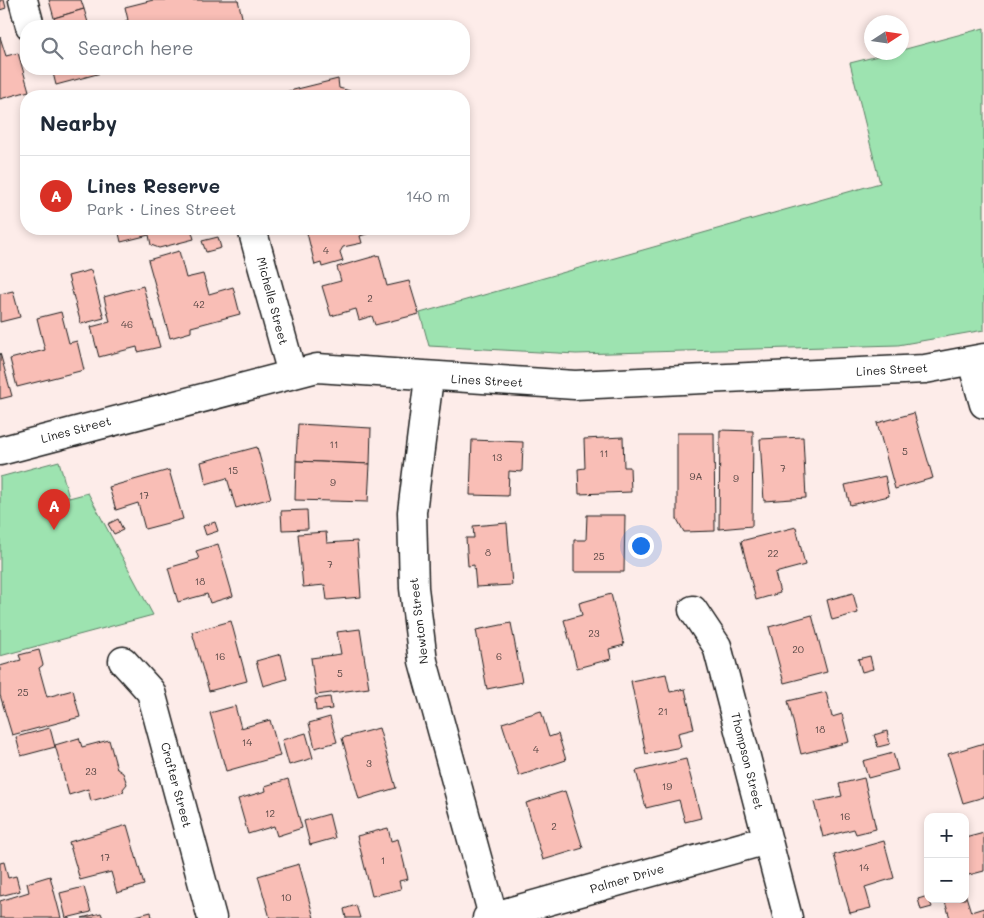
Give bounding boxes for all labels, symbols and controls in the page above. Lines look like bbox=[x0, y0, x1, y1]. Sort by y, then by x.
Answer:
north arrow bbox=[864, 15, 909, 60]
search box bbox=[20, 20, 470, 75]
icon: search bbox=[38, 34, 66, 62]
text: Search here bbox=[78, 35, 194, 60]
text: Nearby bbox=[40, 109, 117, 136]
text: Lines Reserve bbox=[87, 173, 220, 198]
text: A bbox=[50, 185, 62, 206]
text: 140 m bbox=[406, 185, 450, 206]
text: Park · Lines Street bbox=[87, 198, 236, 219]
house number: 4 bbox=[323, 243, 329, 257]
street label: Michelle Street bbox=[254, 255, 292, 346]
house number: 2 bbox=[367, 291, 373, 305]
house number: 42 bbox=[193, 297, 205, 311]
house number: 46 bbox=[121, 317, 133, 331]
street label: Lines Street bbox=[856, 359, 928, 379]
street label: Lines Street bbox=[451, 370, 523, 390]
street label: Lines Street bbox=[39, 412, 113, 446]
house number: 11 bbox=[330, 437, 338, 451]
house number: 5 bbox=[902, 444, 908, 458]
house number: 11 bbox=[600, 446, 608, 460]
house number: 13 bbox=[492, 450, 502, 464]
house number: 7 bbox=[780, 461, 786, 475]
house number: 15 bbox=[228, 463, 238, 477]
house number: 9A bbox=[690, 469, 702, 483]
house number: 9 bbox=[733, 471, 739, 485]
house number: 9 bbox=[330, 475, 336, 489]
house number: 17 bbox=[139, 488, 149, 502]
pin: A bbox=[38, 489, 70, 530]
your location bbox=[628, 533, 654, 559]
house number: 8 bbox=[485, 545, 491, 559]
house number: 22 bbox=[767, 546, 779, 560]
house number: 25 bbox=[593, 549, 605, 563]
house number: 7 bbox=[327, 557, 333, 571]
house number: 18 bbox=[195, 574, 205, 588]
street label: Newton Street bbox=[405, 577, 431, 665]
house number: 23 bbox=[588, 626, 600, 640]
house number: 20 bbox=[792, 642, 804, 656]
house number: 16 bbox=[215, 649, 225, 663]
house number: 6 bbox=[496, 649, 502, 663]
house number: 5 bbox=[337, 666, 343, 680]
house number: 25 bbox=[17, 685, 29, 699]
house number: 21 bbox=[658, 704, 668, 718]
street label: Thompson Street bbox=[728, 711, 768, 811]
house number: 18 bbox=[815, 722, 825, 736]
house number: 14 bbox=[242, 735, 252, 749]
street label: Crafter Street bbox=[158, 740, 196, 829]
house number: 4 bbox=[533, 742, 539, 756]
house number: 3 bbox=[366, 756, 372, 770]
house number: 23 bbox=[85, 764, 97, 778]
house number: 19 bbox=[662, 779, 672, 793]
house number: 12 bbox=[265, 806, 275, 820]
house number: 16 bbox=[840, 809, 850, 823]
map controls bbox=[924, 813, 969, 903]
button: + bbox=[924, 813, 969, 858]
house number: 2 bbox=[551, 819, 557, 833]
house number: 17 bbox=[100, 850, 110, 864]
house number: 1 bbox=[381, 853, 385, 867]
button: − bbox=[924, 858, 969, 903]
street label: Palmer Drive bbox=[588, 860, 666, 896]
house number: 14 bbox=[859, 860, 869, 874]
house number: 10 bbox=[281, 890, 291, 904]

